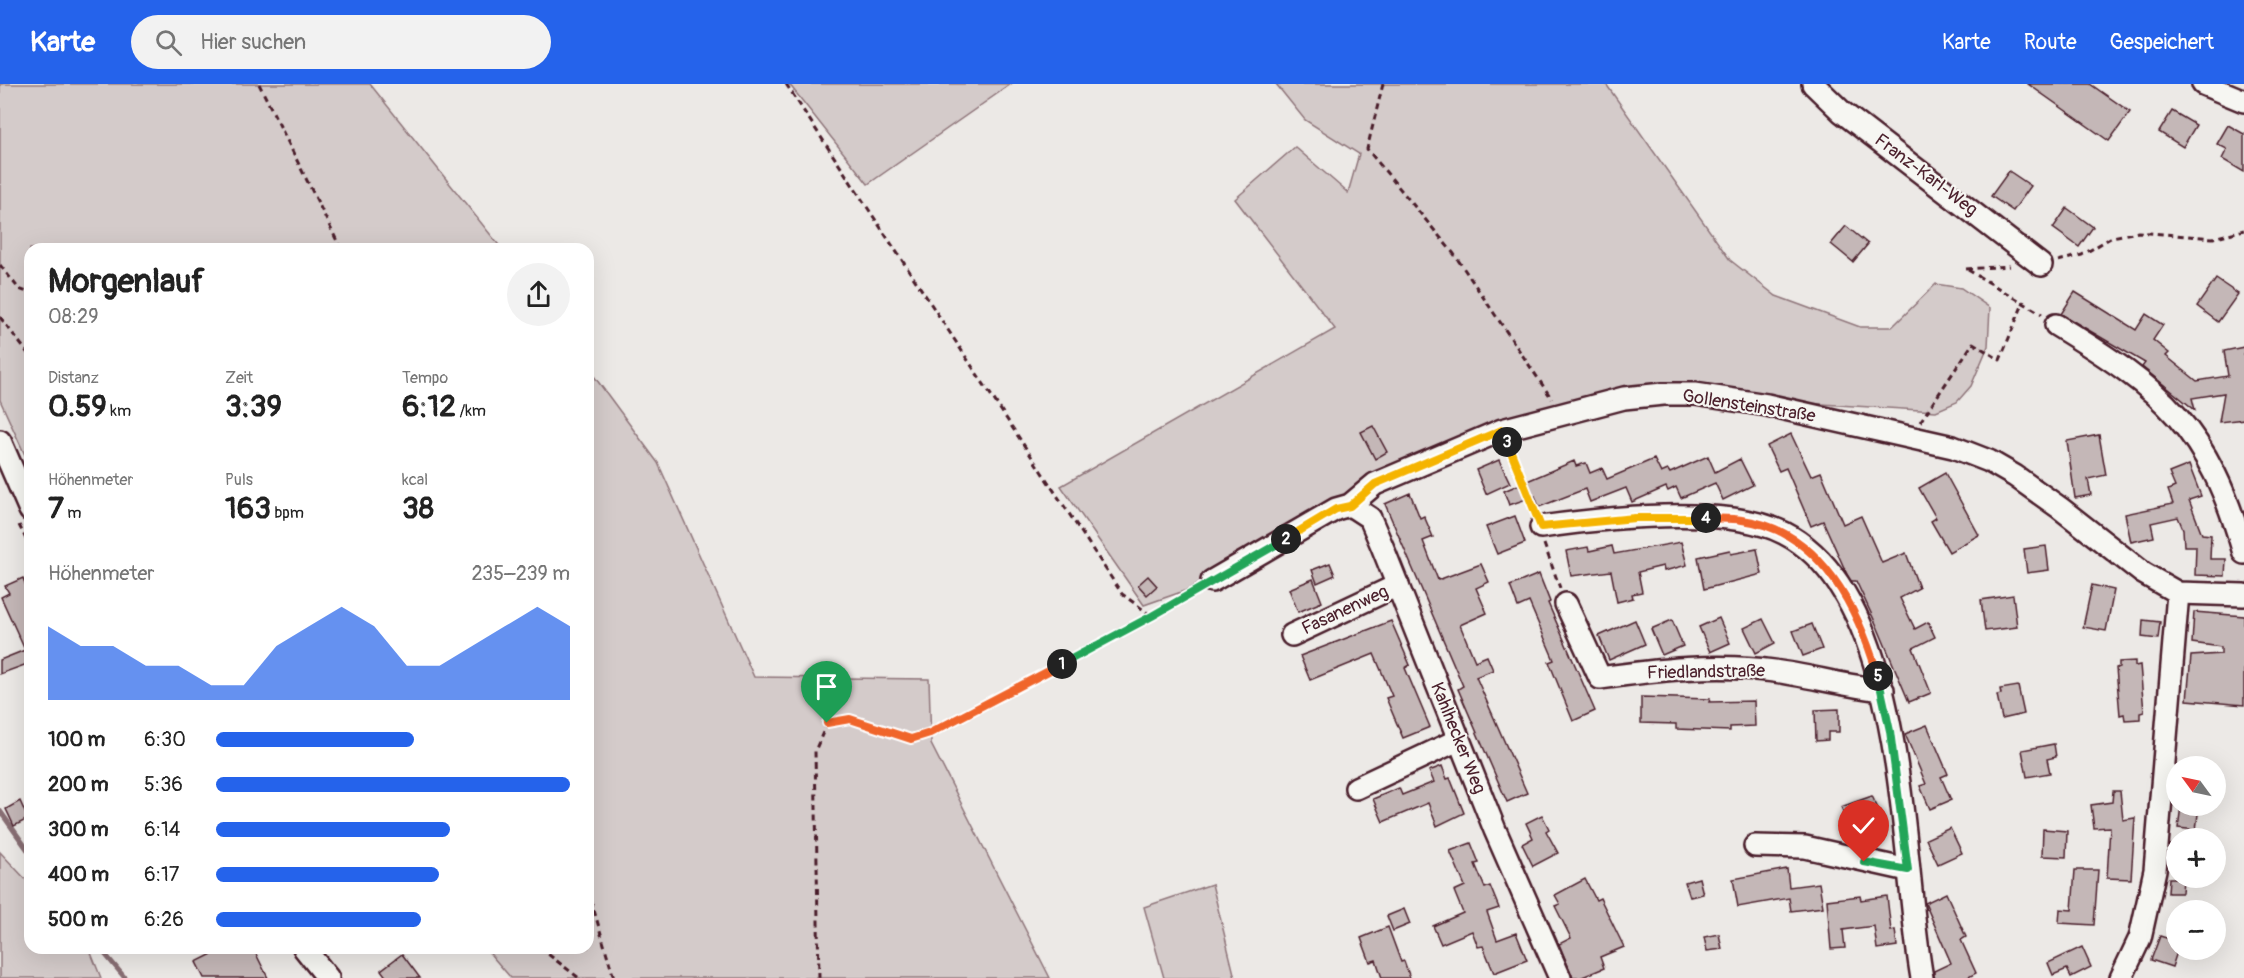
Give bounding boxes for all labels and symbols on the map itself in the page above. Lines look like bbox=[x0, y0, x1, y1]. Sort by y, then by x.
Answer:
street label: Franz-Karl-Weg bbox=[1870, 129, 1982, 221]
street label: Gollensteinstraße bbox=[1681, 384, 1817, 428]
pin: 3 bbox=[1492, 427, 1522, 457]
pin: 4 bbox=[1691, 503, 1721, 533]
pin: 2 bbox=[1271, 524, 1301, 554]
street label: Fasanenweg bbox=[1298, 580, 1392, 640]
pin: 1 bbox=[1047, 649, 1077, 679]
street label: Friedlandstraße bbox=[1647, 659, 1765, 685]
pin bbox=[801, 661, 852, 723]
pin: 5 bbox=[1863, 661, 1893, 691]
street label: Kahlhecker Weg bbox=[1425, 679, 1491, 797]
north arrow bbox=[2166, 756, 2226, 816]
pin bbox=[1838, 800, 1889, 862]

